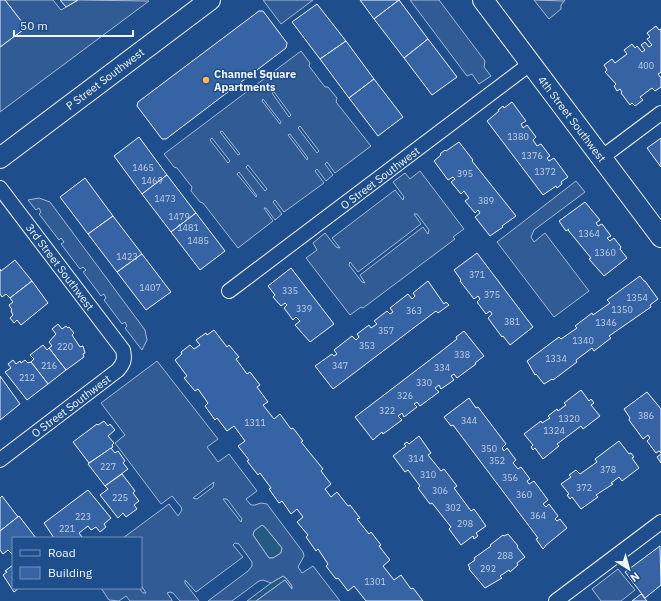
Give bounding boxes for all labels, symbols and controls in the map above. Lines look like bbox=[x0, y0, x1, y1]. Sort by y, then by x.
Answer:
scale bar bbox=[14, 12, 133, 38]
text: 50 m bbox=[20, 18, 48, 33]
street label: P Street Southwest bbox=[63, 45, 147, 113]
house number: 400 bbox=[638, 60, 654, 71]
place label: Channel Square Apartments bbox=[214, 67, 296, 94]
street label: 4th Street Southwest bbox=[535, 73, 609, 165]
marker: Channel Square Apartments bbox=[201, 75, 211, 85]
house number: 1380 bbox=[507, 131, 529, 142]
street label: O Street Southwest bbox=[338, 144, 422, 212]
house number: 1376 bbox=[521, 150, 543, 161]
house number: 1465 bbox=[132, 162, 154, 173]
house number: 1372 bbox=[534, 166, 556, 177]
house number: 395 bbox=[457, 168, 473, 179]
house number: 1469 bbox=[141, 175, 163, 186]
house number: 1473 bbox=[154, 193, 176, 204]
house number: 389 bbox=[478, 195, 494, 206]
house number: 1479 bbox=[168, 211, 190, 222]
street label: 3rd Street Southwest bbox=[23, 221, 97, 313]
house number: 1481 bbox=[177, 222, 199, 233]
house number: 1364 bbox=[578, 228, 600, 239]
house number: 1485 bbox=[187, 235, 209, 246]
house number: 1360 bbox=[594, 247, 616, 258]
house number: 1423 bbox=[116, 251, 138, 262]
house number: 371 bbox=[469, 269, 485, 280]
house number: 1407 bbox=[139, 282, 161, 293]
house number: 335 bbox=[282, 285, 298, 296]
house number: 375 bbox=[484, 289, 500, 300]
house number: 1354 bbox=[626, 292, 648, 303]
house number: 339 bbox=[296, 303, 312, 314]
house number: 1350 bbox=[611, 304, 633, 315]
house number: 363 bbox=[406, 305, 422, 316]
house number: 381 bbox=[504, 316, 520, 327]
house number: 1346 bbox=[595, 317, 617, 328]
house number: 357 bbox=[378, 325, 394, 336]
house number: 1340 bbox=[572, 335, 594, 346]
house number: 353 bbox=[359, 340, 375, 351]
house number: 220 bbox=[57, 341, 73, 352]
house number: 338 bbox=[454, 349, 470, 360]
house number: 1334 bbox=[545, 353, 567, 364]
house number: 216 bbox=[41, 360, 57, 371]
house number: 347 bbox=[332, 360, 348, 371]
house number: 334 bbox=[434, 362, 450, 373]
house number: 212 bbox=[19, 372, 35, 383]
street label: O Street Southwest bbox=[29, 372, 113, 440]
house number: 330 bbox=[416, 377, 432, 388]
house number: 326 bbox=[397, 390, 413, 401]
house number: 322 bbox=[379, 405, 395, 416]
house number: 386 bbox=[638, 410, 654, 421]
house number: 1320 bbox=[558, 413, 580, 424]
house number: 344 bbox=[461, 415, 477, 426]
house number: 1311 bbox=[244, 417, 266, 428]
house number: 1324 bbox=[543, 425, 565, 436]
house number: 350 bbox=[481, 443, 497, 454]
house number: 314 bbox=[408, 453, 424, 464]
house number: 352 bbox=[489, 455, 505, 466]
house number: 227 bbox=[100, 461, 116, 472]
house number: 378 bbox=[600, 464, 616, 475]
house number: 310 bbox=[420, 469, 436, 480]
house number: 356 bbox=[502, 472, 518, 483]
house number: 372 bbox=[576, 482, 592, 493]
house number: 306 bbox=[432, 485, 448, 496]
house number: 360 bbox=[516, 489, 532, 500]
house number: 225 bbox=[112, 492, 128, 503]
house number: 302 bbox=[445, 502, 461, 513]
house number: 364 bbox=[530, 510, 546, 521]
house number: 223 bbox=[75, 511, 91, 522]
house number: 298 bbox=[457, 518, 473, 529]
house number: 221 bbox=[59, 523, 75, 534]
legend bbox=[12, 537, 142, 589]
text: Road bbox=[48, 545, 76, 560]
north arrow bbox=[609, 549, 649, 589]
house number: 288 bbox=[497, 550, 513, 561]
house number: 292 bbox=[480, 563, 496, 574]
text: Building bbox=[48, 565, 93, 580]
text: N bbox=[628, 569, 642, 585]
house number: 1301 bbox=[364, 576, 386, 587]

